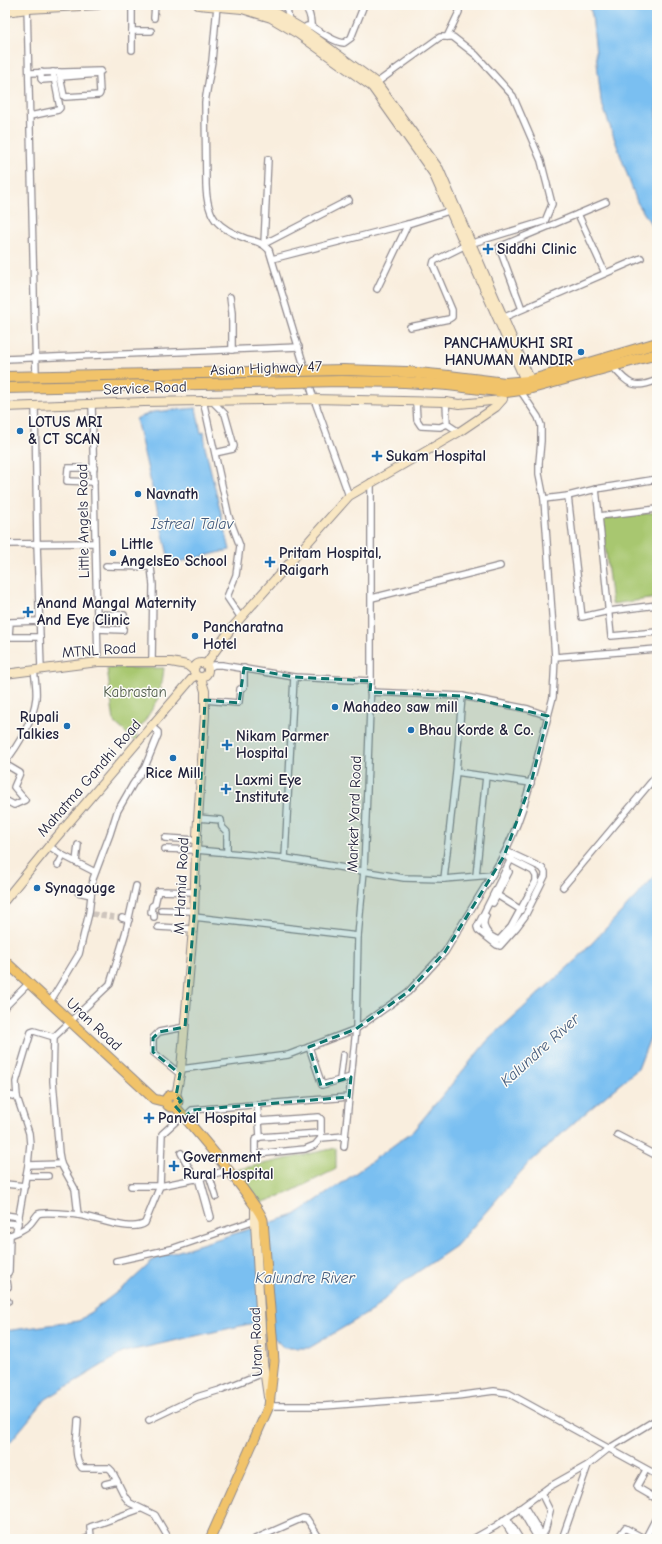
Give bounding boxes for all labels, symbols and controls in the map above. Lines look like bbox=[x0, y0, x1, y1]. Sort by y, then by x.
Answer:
place label: Siddhi Clinic bbox=[497, 240, 576, 258]
marker: Siddhi Clinic bbox=[482, 243, 494, 255]
place label: PANCHAMUKHI SRI HANUMAN MANDIR bbox=[444, 334, 573, 369]
marker: PANCHAMUKHI SRI HANUMAN MANDIR bbox=[576, 347, 586, 357]
street label: Asian Highway 47 bbox=[210, 357, 322, 379]
street label: Service Road bbox=[103, 378, 187, 398]
place label: LOTUS MRI & CT SCAN bbox=[28, 413, 103, 448]
marker: LOTUS MRI & CT SCAN bbox=[15, 426, 25, 436]
place label: Sukam Hospital bbox=[386, 447, 486, 465]
marker: Sukam Hospital bbox=[371, 450, 383, 462]
street label: Little Angels Road bbox=[73, 464, 93, 578]
place label: Navnath bbox=[146, 485, 198, 503]
marker: Navnath bbox=[133, 489, 143, 499]
water label: Istreal Talav bbox=[150, 515, 235, 533]
place label: Little AngelsEo School bbox=[121, 535, 227, 570]
place label: Pritam Hospital, Raigarh bbox=[279, 544, 381, 579]
marker: Little AngelsEo School bbox=[108, 548, 118, 558]
marker: Pritam Hospital, Raigarh bbox=[264, 556, 276, 568]
place label: Anand Mangal Maternity And Eye Clinic bbox=[37, 594, 196, 629]
marker: Anand Mangal Maternity And Eye Clinic bbox=[22, 606, 34, 618]
place label: Pancharatna Hotel bbox=[203, 618, 284, 653]
marker: Pancharatna Hotel bbox=[190, 631, 200, 641]
street label: MTNL Road bbox=[61, 638, 137, 662]
park label: Kabrastan bbox=[103, 683, 167, 701]
place label: Mahadeo saw mill bbox=[343, 698, 458, 716]
marker: Mahadeo saw mill bbox=[330, 702, 340, 712]
place label: Rupali Talkies bbox=[16, 708, 59, 743]
street label: Mahatma Gandhi Road bbox=[33, 716, 145, 840]
marker: Rupali Talkies bbox=[62, 721, 72, 731]
place label: Bhau Korde & Co. bbox=[419, 721, 534, 739]
marker: Bhau Korde & Co. bbox=[406, 725, 416, 735]
place label: Nikam Parmer Hospital bbox=[236, 727, 329, 762]
marker: Nikam Parmer Hospital bbox=[221, 739, 233, 751]
marker: Rice Mill bbox=[168, 753, 178, 763]
street label: Market Yard Road bbox=[343, 755, 365, 873]
place label: Rice Mill bbox=[146, 764, 200, 782]
place label: Laxmi Eye Institute bbox=[235, 771, 301, 806]
marker: Laxmi Eye Institute bbox=[220, 783, 232, 795]
street label: M Hamid Road bbox=[169, 837, 193, 935]
place label: Synagouge bbox=[45, 879, 115, 897]
marker: Synagouge bbox=[32, 883, 42, 893]
street label: Uran Road bbox=[62, 994, 126, 1054]
water label: Kalundre River bbox=[497, 1009, 584, 1090]
place label: Panvel Hospital bbox=[158, 1109, 256, 1127]
marker: Panvel Hospital bbox=[143, 1112, 155, 1124]
place label: Government Rural Hospital bbox=[183, 1148, 274, 1183]
marker: Government Rural Hospital bbox=[168, 1160, 180, 1172]
water label: Kalundre River bbox=[255, 1269, 356, 1287]
street label: Uran Road bbox=[246, 1307, 266, 1377]

